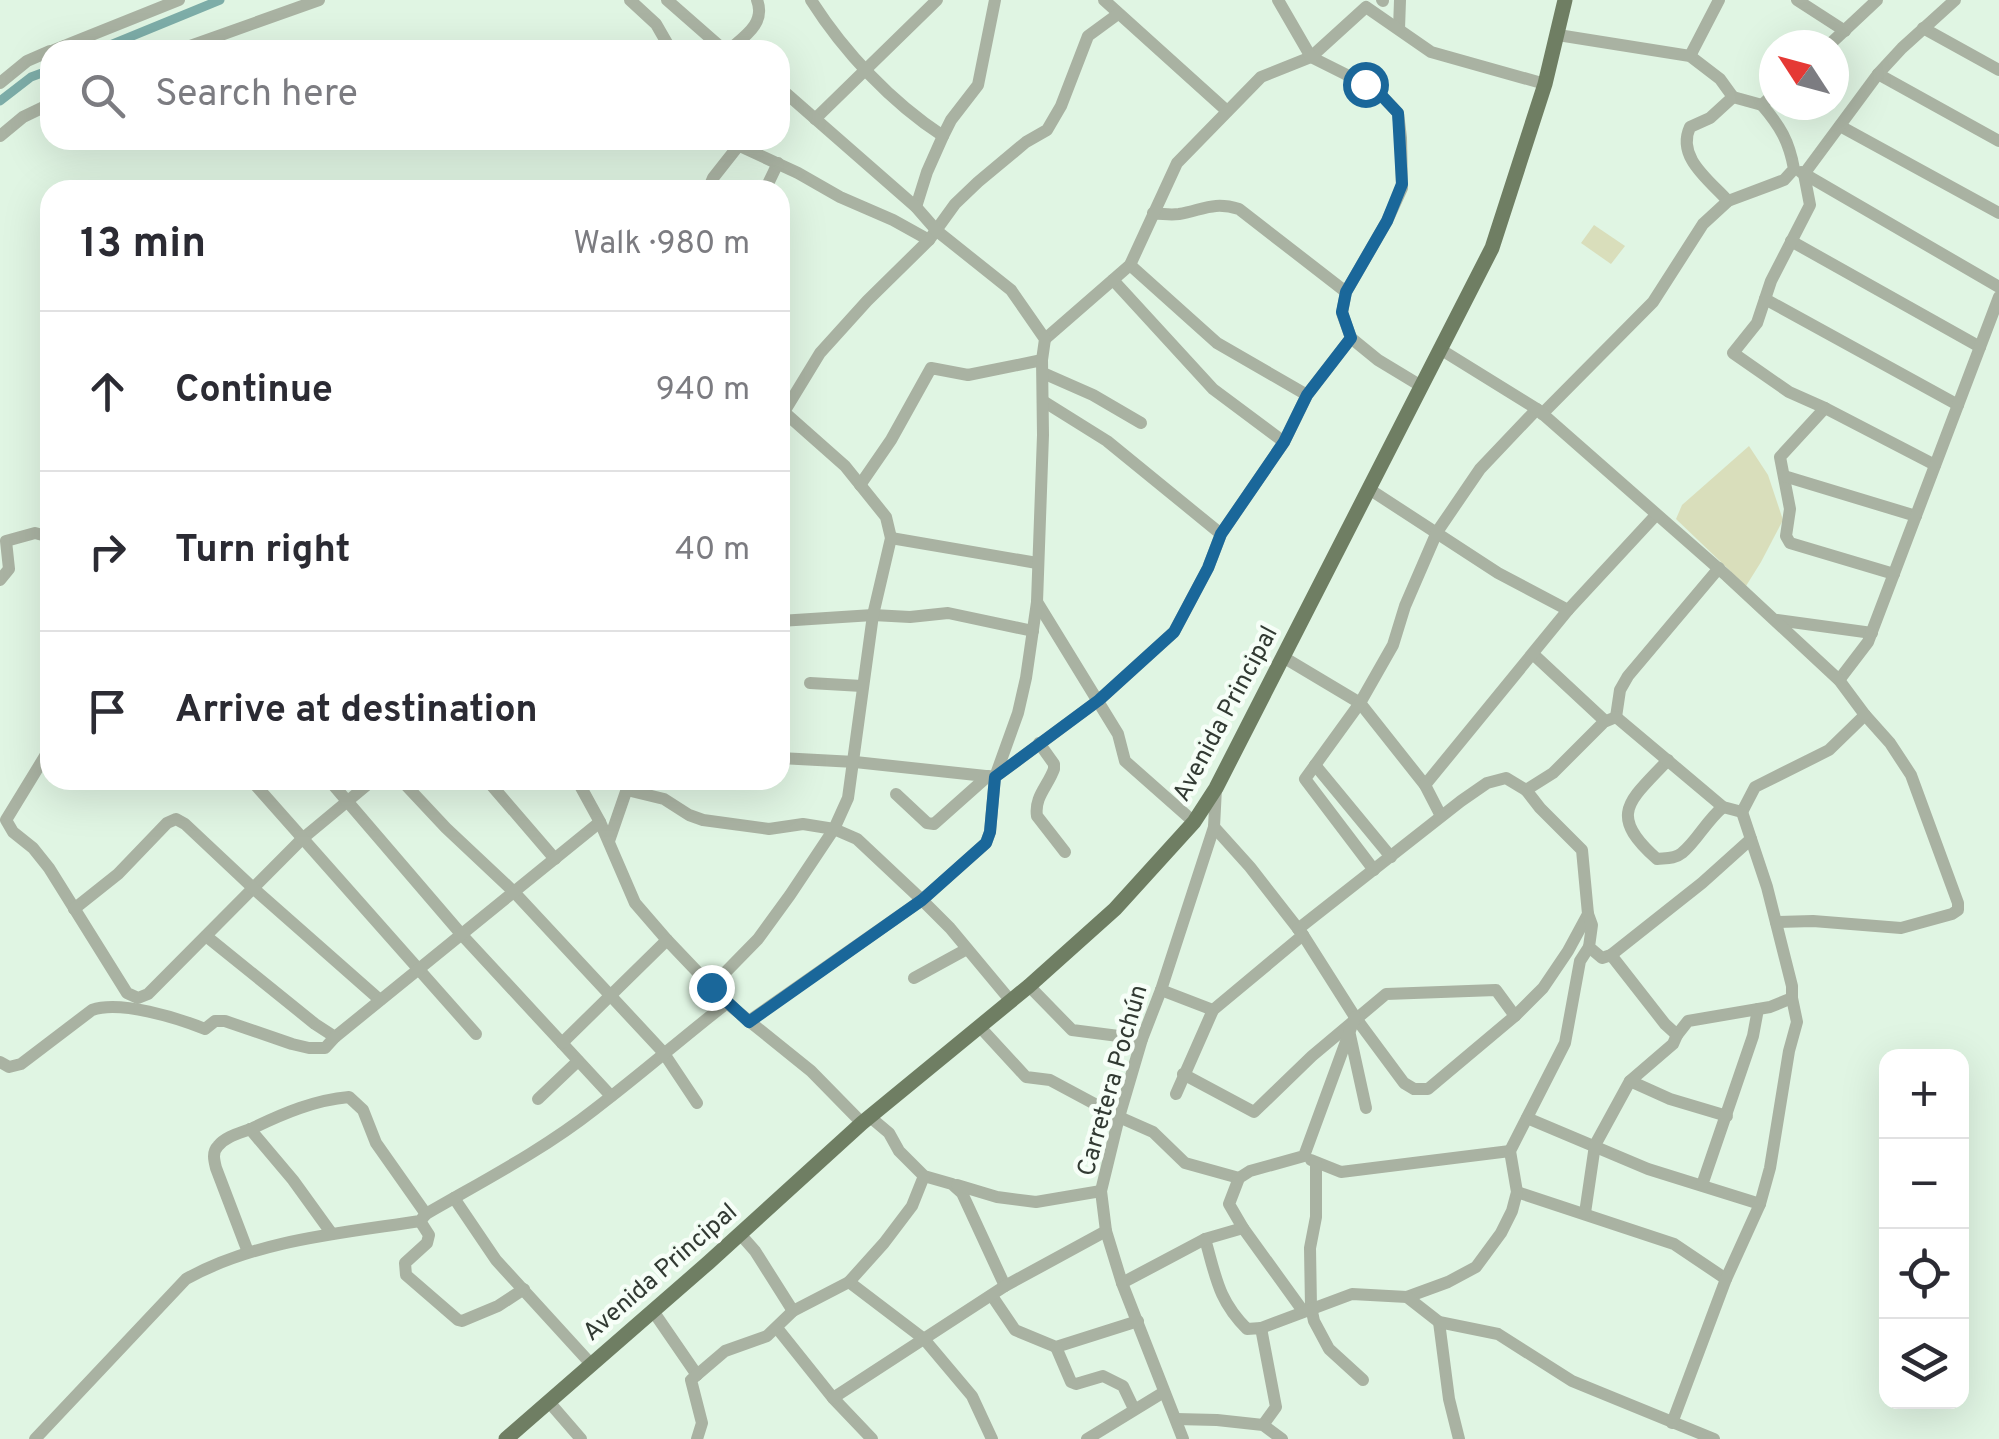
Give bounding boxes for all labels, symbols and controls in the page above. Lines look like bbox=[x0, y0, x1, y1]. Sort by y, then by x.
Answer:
north arrow bbox=[1759, 30, 1849, 120]
search box bbox=[40, 40, 790, 150]
route start bbox=[1343, 62, 1389, 108]
icon: search bbox=[75, 68, 130, 123]
text: Search here bbox=[155, 71, 358, 120]
text: 13 min bbox=[80, 219, 206, 272]
text: Walk · 980 m bbox=[573, 225, 750, 265]
icon: ahead bbox=[80, 364, 135, 419]
text: Continue bbox=[175, 367, 333, 416]
text: 940 m bbox=[656, 371, 750, 411]
icon: right bbox=[80, 524, 135, 579]
text: Turn right bbox=[175, 527, 350, 576]
text: 40 m bbox=[675, 531, 750, 571]
street label: Avenida Principal bbox=[1167, 621, 1286, 808]
icon: arrive bbox=[80, 684, 135, 739]
text: Arrive at destination bbox=[175, 687, 538, 736]
route end bbox=[689, 965, 735, 1011]
street label: Carretera Pochún bbox=[1071, 981, 1156, 1180]
map controls bbox=[1879, 1049, 1969, 1409]
button: + bbox=[1879, 1049, 1969, 1139]
button: − bbox=[1879, 1139, 1969, 1229]
street label: Avenida Principal bbox=[577, 1197, 745, 1349]
button: locate bbox=[1879, 1229, 1969, 1319]
button: layers bbox=[1879, 1319, 1969, 1409]

